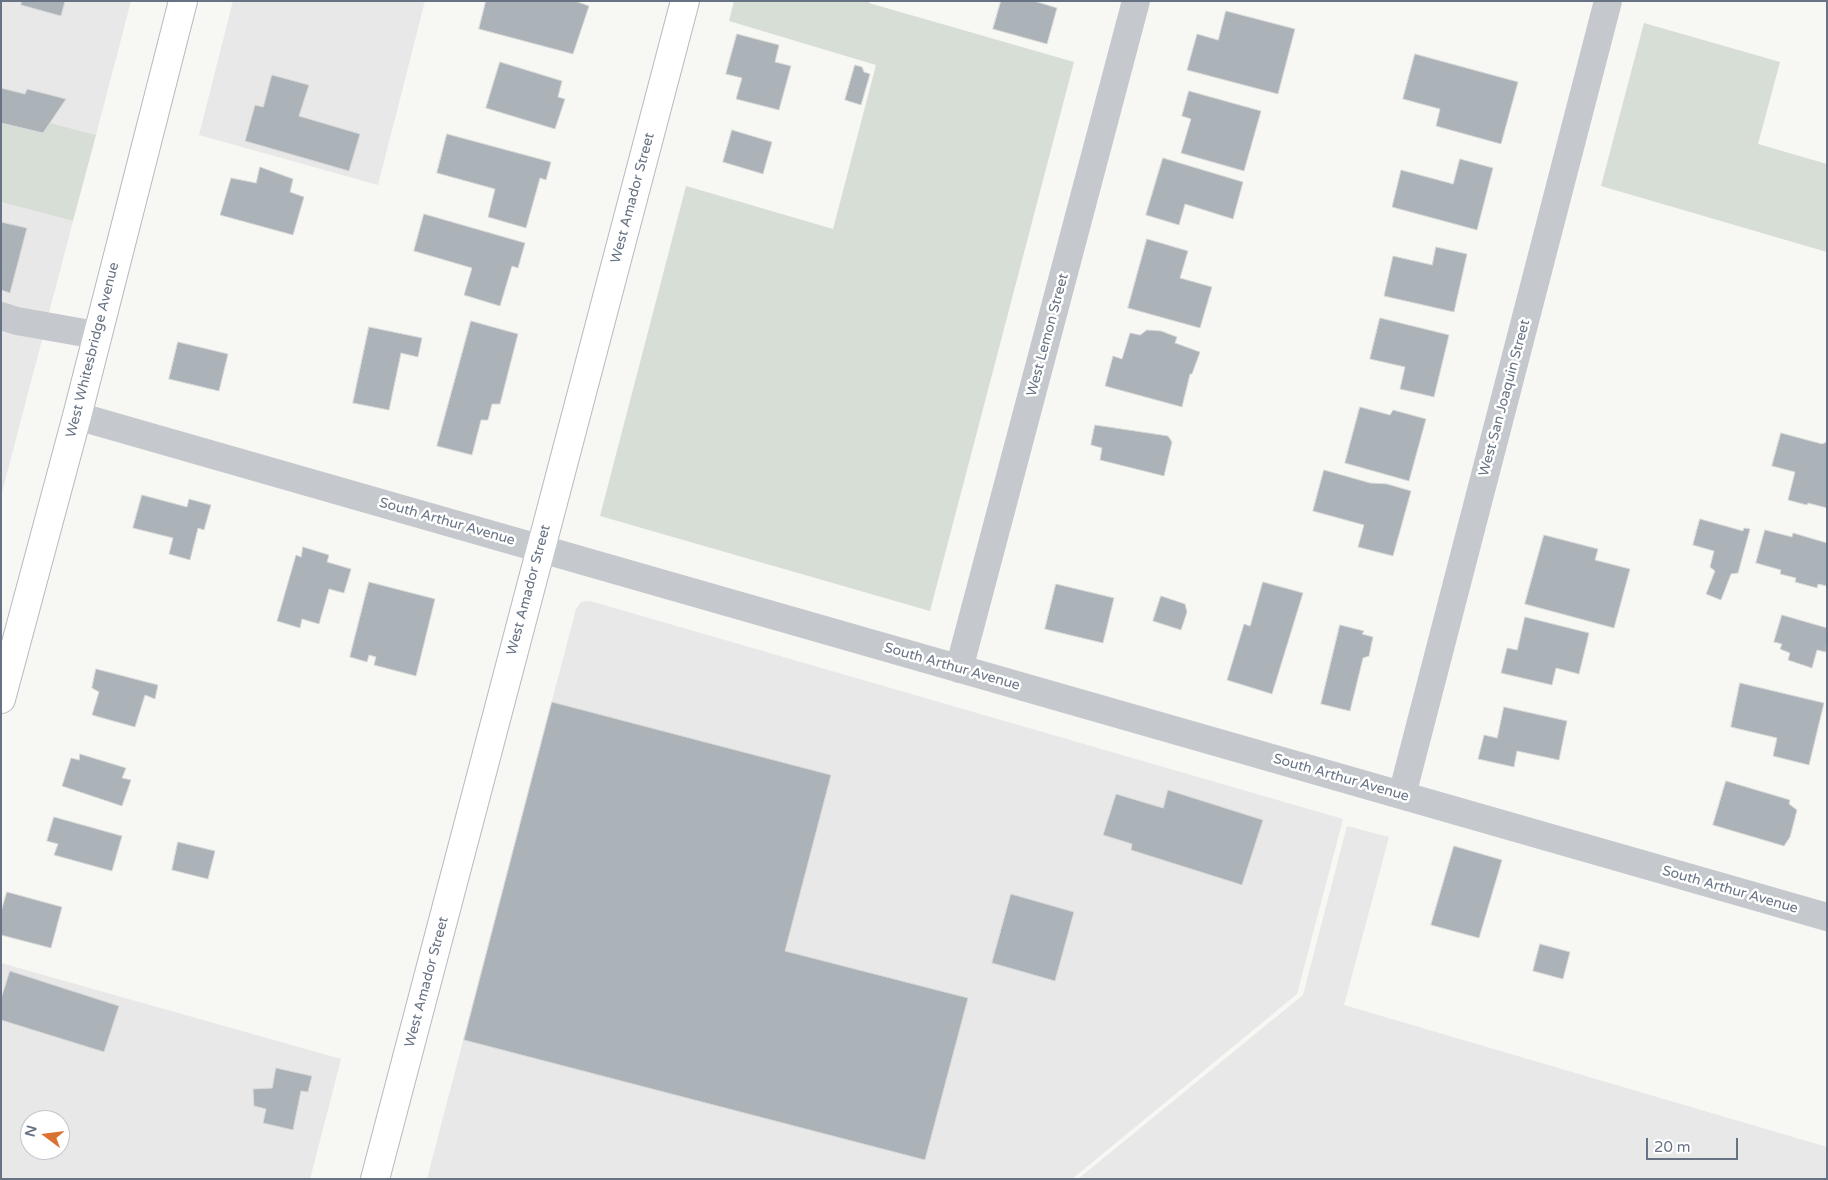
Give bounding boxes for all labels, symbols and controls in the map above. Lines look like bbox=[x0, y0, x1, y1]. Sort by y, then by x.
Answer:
street label: West Amador Street bbox=[607, 131, 659, 265]
street label: West Whitesbridge Avenue bbox=[63, 261, 123, 439]
street label: West Lemon Street bbox=[1023, 272, 1073, 398]
street label: West San Joaquin Street bbox=[1476, 318, 1534, 478]
street label: South Arthur Avenue bbox=[377, 495, 517, 549]
street label: West Amador Street bbox=[503, 523, 555, 657]
street label: South Arthur Avenue bbox=[882, 640, 1022, 694]
street label: South Arthur Avenue bbox=[1271, 751, 1411, 805]
street label: South Arthur Avenue bbox=[1660, 863, 1800, 917]
street label: West Amador Street bbox=[401, 915, 453, 1049]
north arrow bbox=[20, 1110, 70, 1160]
text: N bbox=[21, 1124, 41, 1139]
scale bar bbox=[1648, 1128, 1740, 1160]
text: 20 m bbox=[1654, 1138, 1691, 1156]

